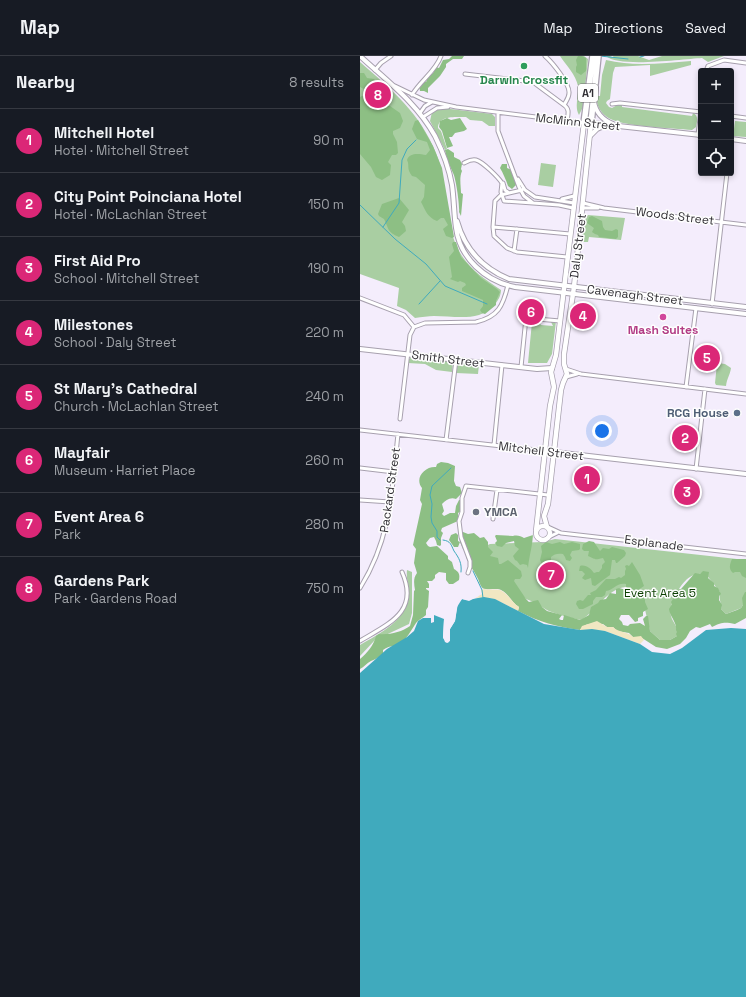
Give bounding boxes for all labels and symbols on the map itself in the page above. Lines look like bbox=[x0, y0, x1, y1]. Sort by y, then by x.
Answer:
marker: Darwin Crossfit bbox=[519, 61, 529, 71]
place label: Darwin Crossfit bbox=[480, 72, 568, 88]
pin: 8 bbox=[365, 80, 391, 110]
road number: A1 bbox=[578, 84, 598, 102]
street label: McMinn Street bbox=[535, 110, 621, 134]
street label: Woods Street bbox=[635, 203, 715, 229]
street label: Daly Street bbox=[566, 213, 590, 279]
street label: Cavenagh Street bbox=[586, 281, 684, 309]
pin: 6 bbox=[518, 297, 544, 327]
pin: 4 bbox=[570, 301, 596, 331]
marker: Mash Suites bbox=[658, 312, 668, 322]
place label: Mash Suites bbox=[628, 322, 698, 338]
pin: 5 bbox=[694, 343, 720, 373]
street label: Smith Street bbox=[411, 347, 485, 371]
place label: RCG House bbox=[667, 405, 729, 421]
marker: RCG House bbox=[732, 408, 742, 418]
your location bbox=[592, 421, 612, 441]
pin: 2 bbox=[672, 423, 698, 453]
street label: Mitchell Street bbox=[497, 438, 585, 464]
street label: Packard Street bbox=[376, 446, 404, 534]
pin: 1 bbox=[574, 464, 600, 494]
pin: 3 bbox=[674, 477, 700, 507]
place label: YMCA bbox=[484, 504, 518, 520]
marker: YMCA bbox=[471, 507, 481, 517]
street label: Esplanade bbox=[623, 531, 685, 555]
pin: 7 bbox=[538, 560, 564, 590]
park label: Event Area 5 bbox=[624, 585, 696, 601]

